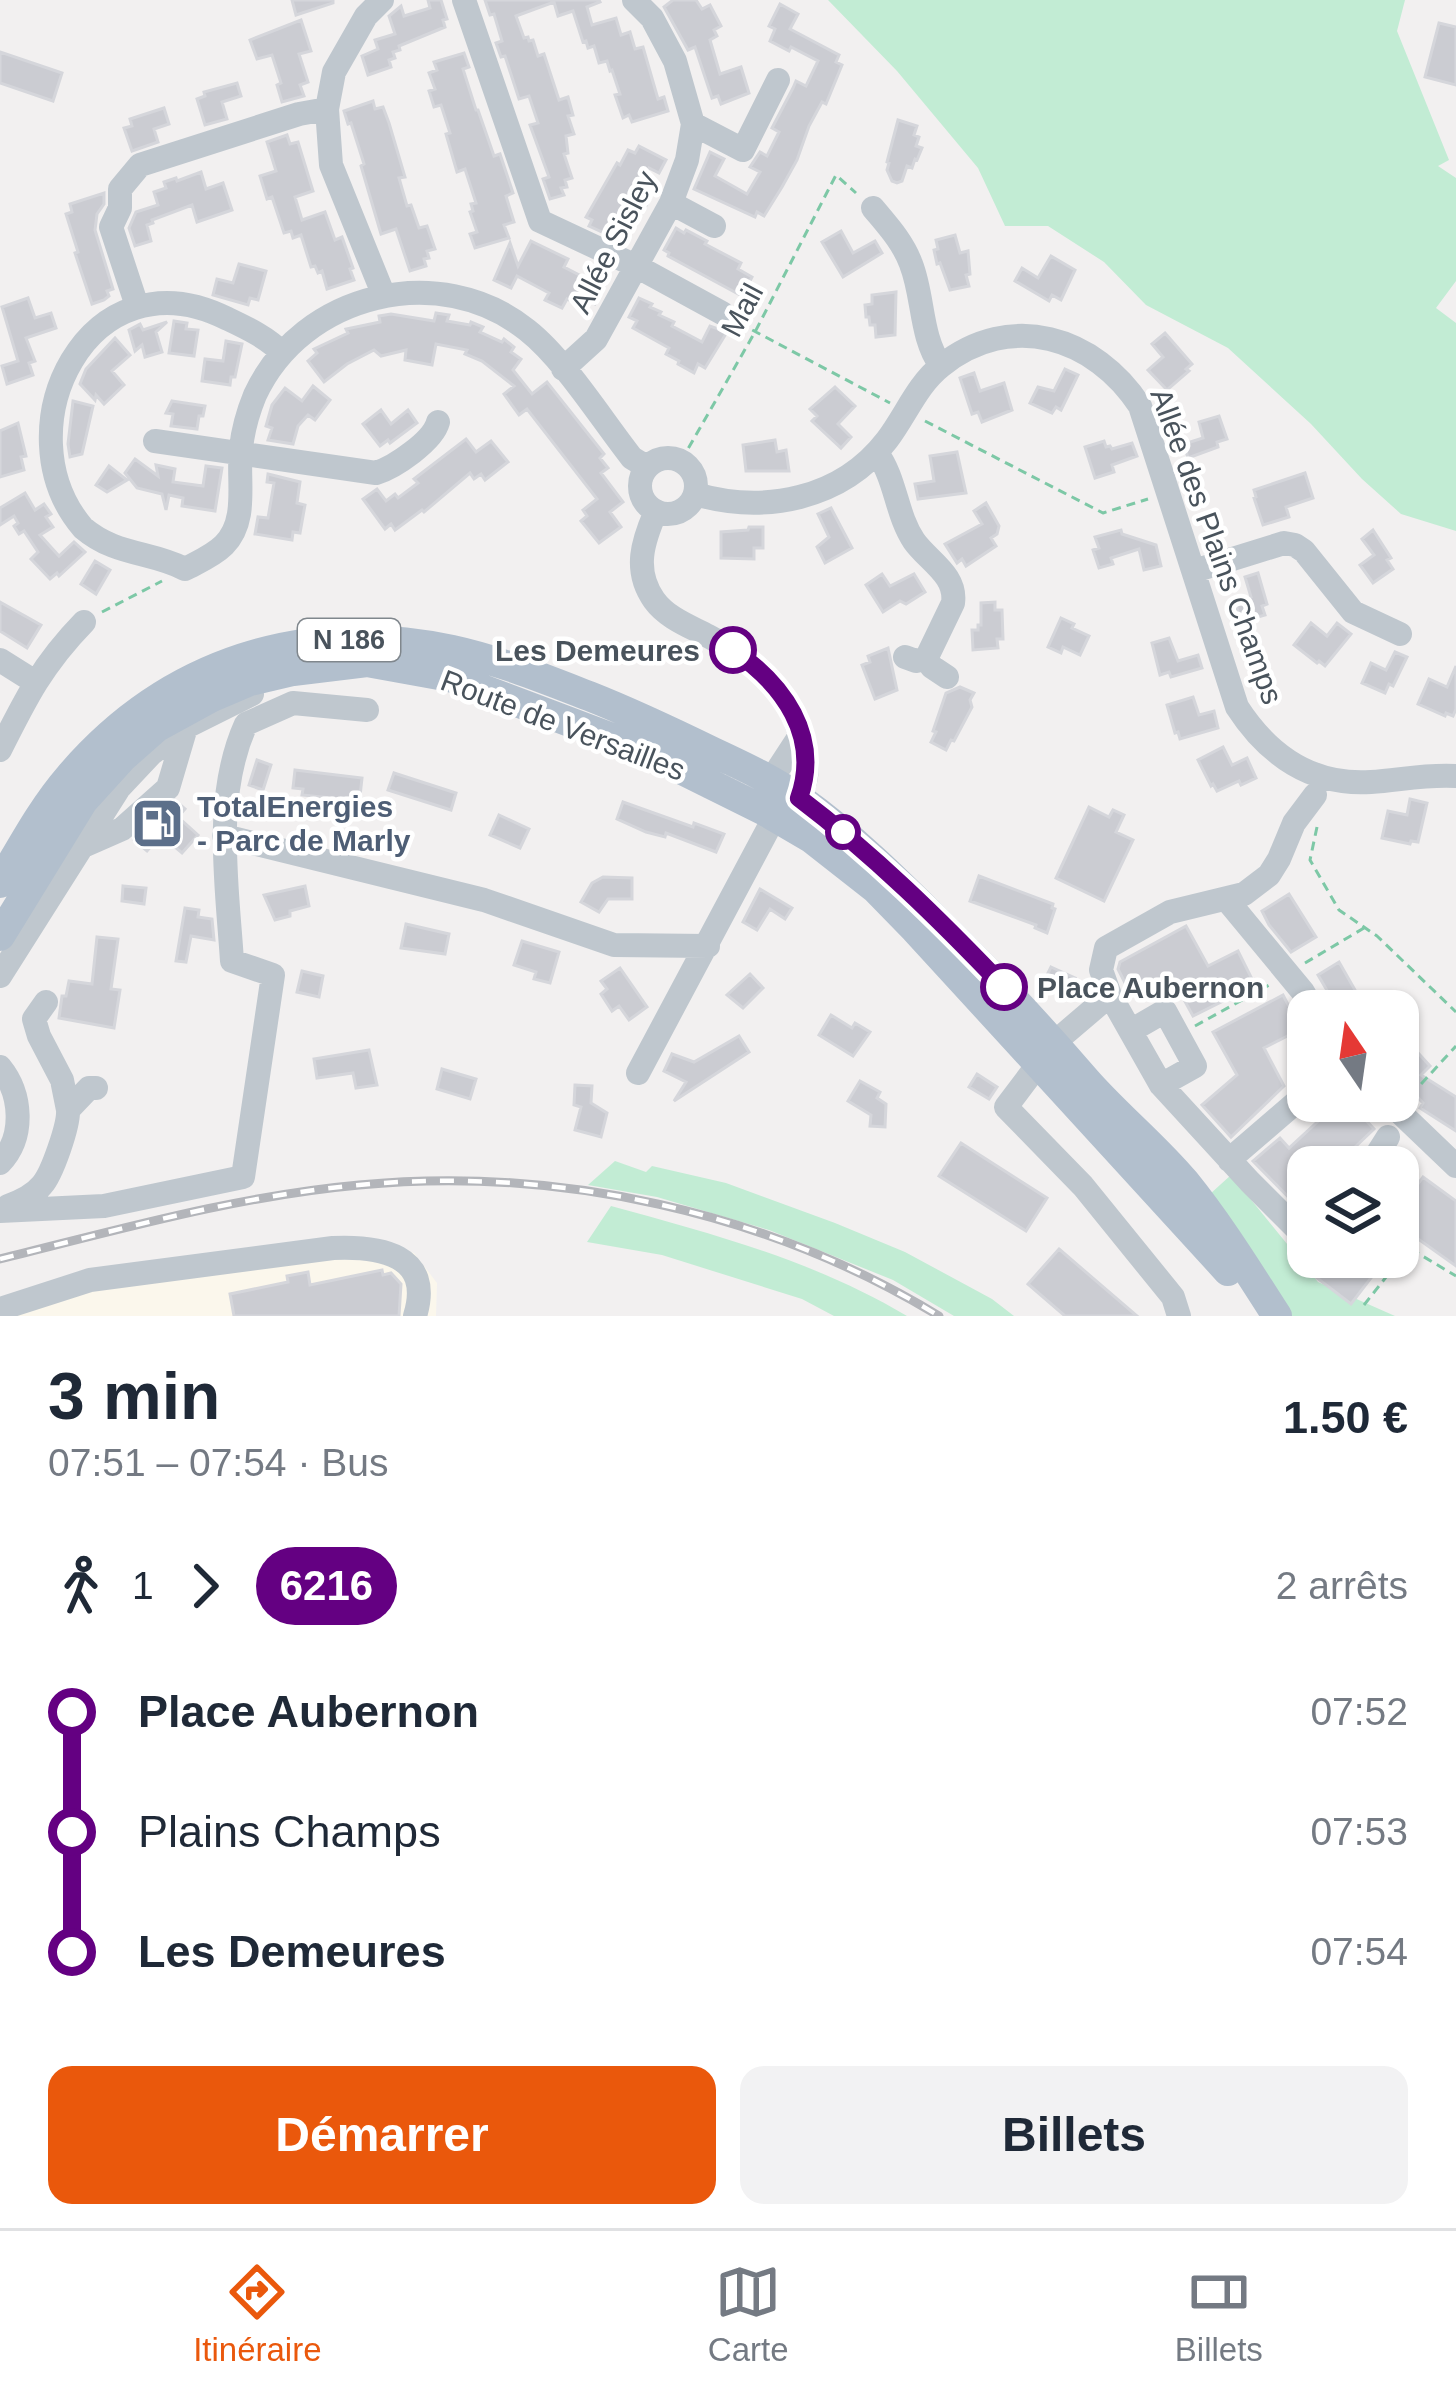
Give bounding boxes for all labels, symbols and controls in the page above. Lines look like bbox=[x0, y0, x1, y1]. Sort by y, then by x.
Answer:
street label: Allée Sisley bbox=[563, 165, 663, 319]
street label: Mail bbox=[715, 278, 769, 342]
street label: Allée des Plains Champs bbox=[1144, 384, 1290, 708]
road number: N 186 bbox=[298, 619, 400, 661]
marker: Les Demeures bbox=[711, 628, 755, 672]
place label: Les Demeures bbox=[495, 634, 700, 667]
street label: Route de Versailles bbox=[436, 663, 690, 787]
place label: TotalEnergies - Parc de Marly bbox=[197, 790, 411, 857]
fuel station icon: TotalEnergies - Parc de Marly bbox=[130, 795, 186, 851]
unlabelled marker bbox=[827, 816, 859, 848]
marker: Place Aubernon bbox=[982, 965, 1026, 1009]
place label: Place Aubernon bbox=[1037, 971, 1264, 1004]
north arrow bbox=[1287, 990, 1419, 1122]
map controls bbox=[1287, 990, 1419, 1278]
button: layers bbox=[1287, 1146, 1419, 1278]
text: 3 min bbox=[48, 1359, 220, 1433]
text: 1.50 € bbox=[1283, 1392, 1408, 1443]
text: 07:51 – 07:54 · Bus bbox=[48, 1441, 388, 1484]
icon: walk bbox=[48, 1553, 114, 1619]
icon: forward bbox=[172, 1553, 238, 1619]
text: 6216 bbox=[280, 1562, 373, 1609]
text: 1 bbox=[132, 1564, 154, 1607]
text: 2 arrêts bbox=[1276, 1564, 1408, 1607]
text: Place Aubernon bbox=[138, 1686, 479, 1737]
text: 07:52 bbox=[1310, 1690, 1408, 1733]
text: Plains Champs bbox=[138, 1806, 441, 1857]
text: 07:53 bbox=[1310, 1810, 1408, 1853]
text: Les Demeures bbox=[138, 1926, 446, 1977]
text: 07:54 bbox=[1310, 1930, 1408, 1973]
button: Démarrer bbox=[48, 2066, 716, 2204]
button: Billets bbox=[740, 2066, 1408, 2204]
tab: Itinéraire bbox=[193, 2259, 322, 2369]
tab: Carte bbox=[708, 2259, 789, 2369]
tab: Billets bbox=[1175, 2259, 1263, 2369]

